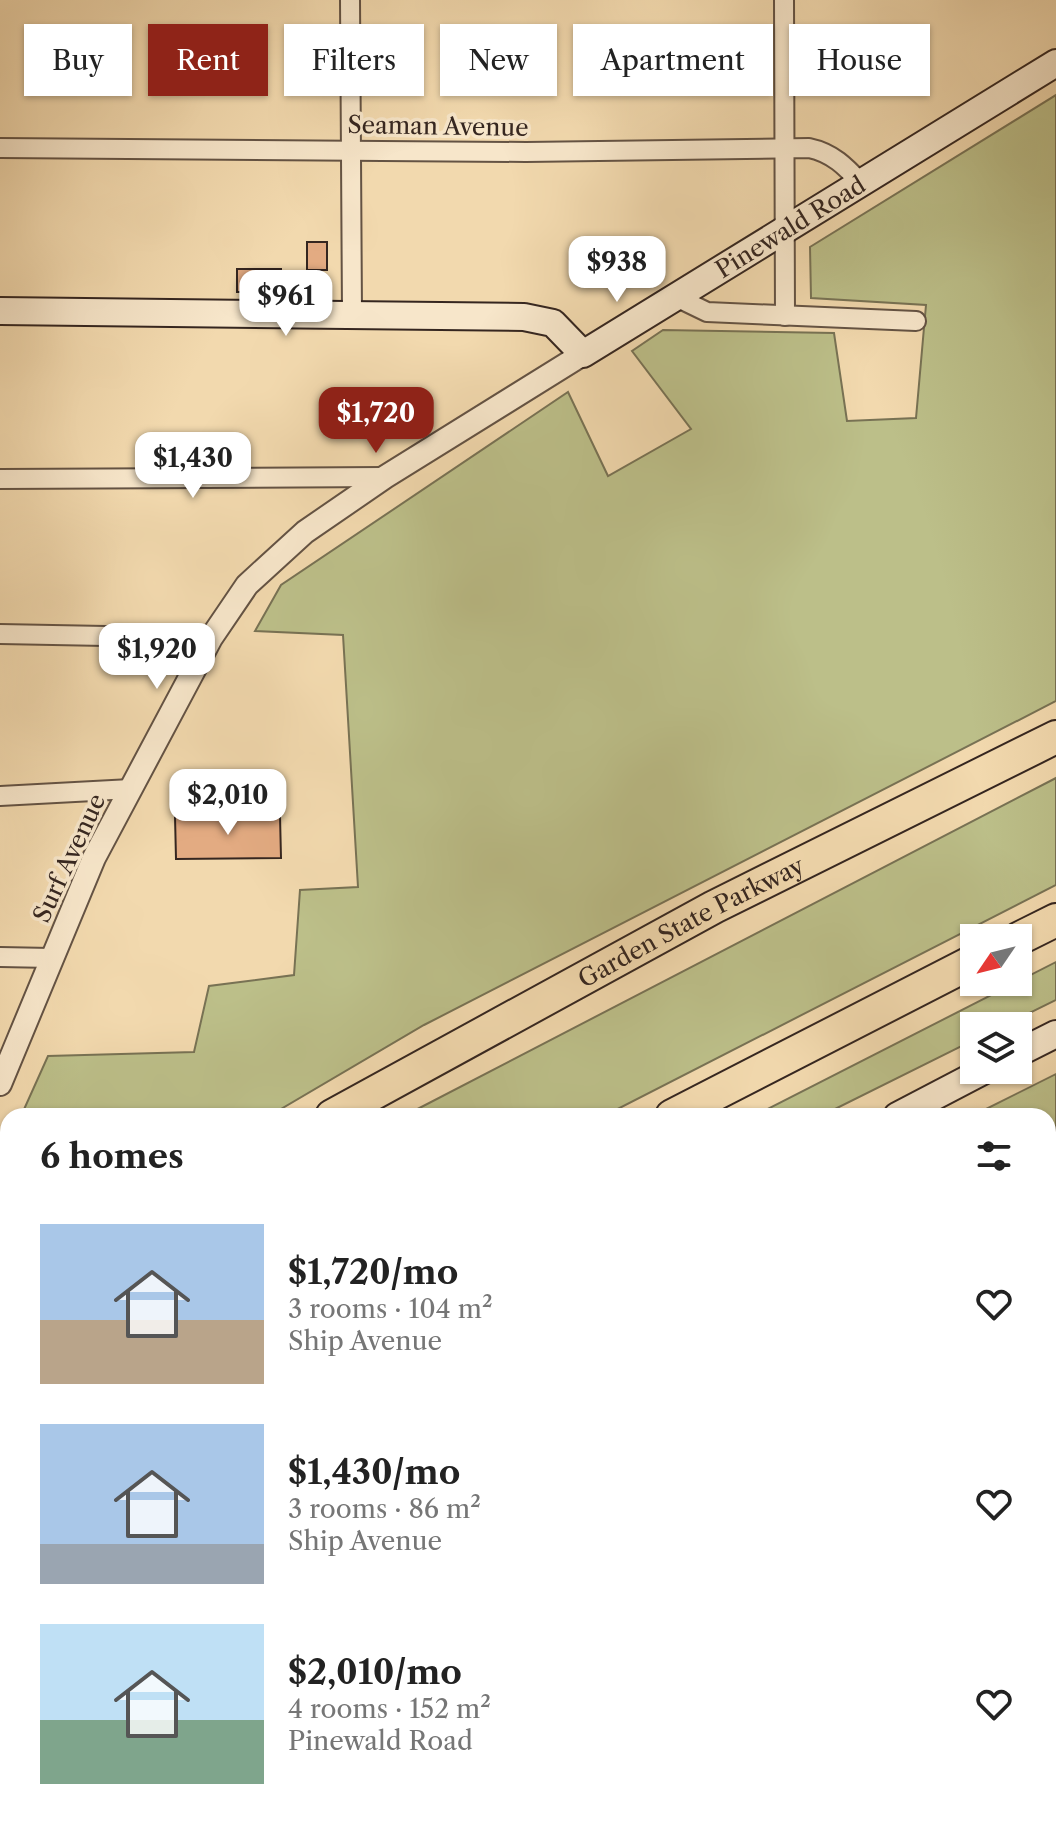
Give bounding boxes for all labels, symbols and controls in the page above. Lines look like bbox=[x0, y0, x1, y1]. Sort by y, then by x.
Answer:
chip: Buy bbox=[24, 24, 132, 96]
chip: Rent bbox=[148, 24, 268, 96]
chip: Filters bbox=[284, 24, 424, 96]
chip: New bbox=[440, 24, 557, 96]
chip: Apartment bbox=[573, 24, 773, 96]
chip: House bbox=[789, 24, 930, 96]
street label: Seaman Avenue bbox=[347, 110, 529, 142]
street label: Pinewald Road bbox=[710, 169, 871, 284]
pin: $938 bbox=[570, 236, 664, 304]
text: $938 bbox=[587, 246, 647, 278]
pin: $961 bbox=[239, 270, 333, 338]
text: $961 bbox=[257, 280, 315, 312]
pin: $1,720 bbox=[311, 387, 441, 455]
text: $1,720 bbox=[337, 397, 415, 429]
pin: $1,430 bbox=[128, 432, 258, 500]
text: $1,430 bbox=[153, 442, 233, 474]
pin: $1,920 bbox=[92, 623, 222, 691]
text: $1,920 bbox=[117, 633, 197, 665]
pin: $2,010 bbox=[163, 769, 293, 837]
text: $2,010 bbox=[187, 779, 269, 811]
street label: Surf Avenue bbox=[27, 789, 111, 927]
street label: Garden State Parkway bbox=[573, 850, 809, 993]
north arrow bbox=[960, 924, 1032, 996]
map controls bbox=[960, 924, 1032, 1084]
button: layers bbox=[960, 1012, 1032, 1084]
icon: filters bbox=[972, 1134, 1016, 1178]
text: 6 homes bbox=[40, 1135, 184, 1177]
text: $1,720/mo bbox=[288, 1251, 458, 1293]
icon: home bbox=[104, 1256, 200, 1352]
icon: heart bbox=[972, 1282, 1016, 1326]
text: 3 rooms · 104 m² bbox=[288, 1293, 493, 1325]
text: Ship Avenue bbox=[288, 1325, 442, 1357]
text: $1,430/mo bbox=[288, 1451, 460, 1493]
icon: home bbox=[104, 1456, 200, 1552]
icon: heart bbox=[972, 1482, 1016, 1526]
text: 3 rooms · 86 m² bbox=[288, 1493, 481, 1525]
text: Ship Avenue bbox=[288, 1525, 442, 1557]
text: $2,010/mo bbox=[288, 1651, 462, 1693]
icon: home bbox=[104, 1656, 200, 1752]
icon: heart bbox=[972, 1682, 1016, 1726]
text: 4 rooms · 152 m² bbox=[288, 1693, 491, 1725]
text: Pinewald Road bbox=[288, 1725, 473, 1757]

